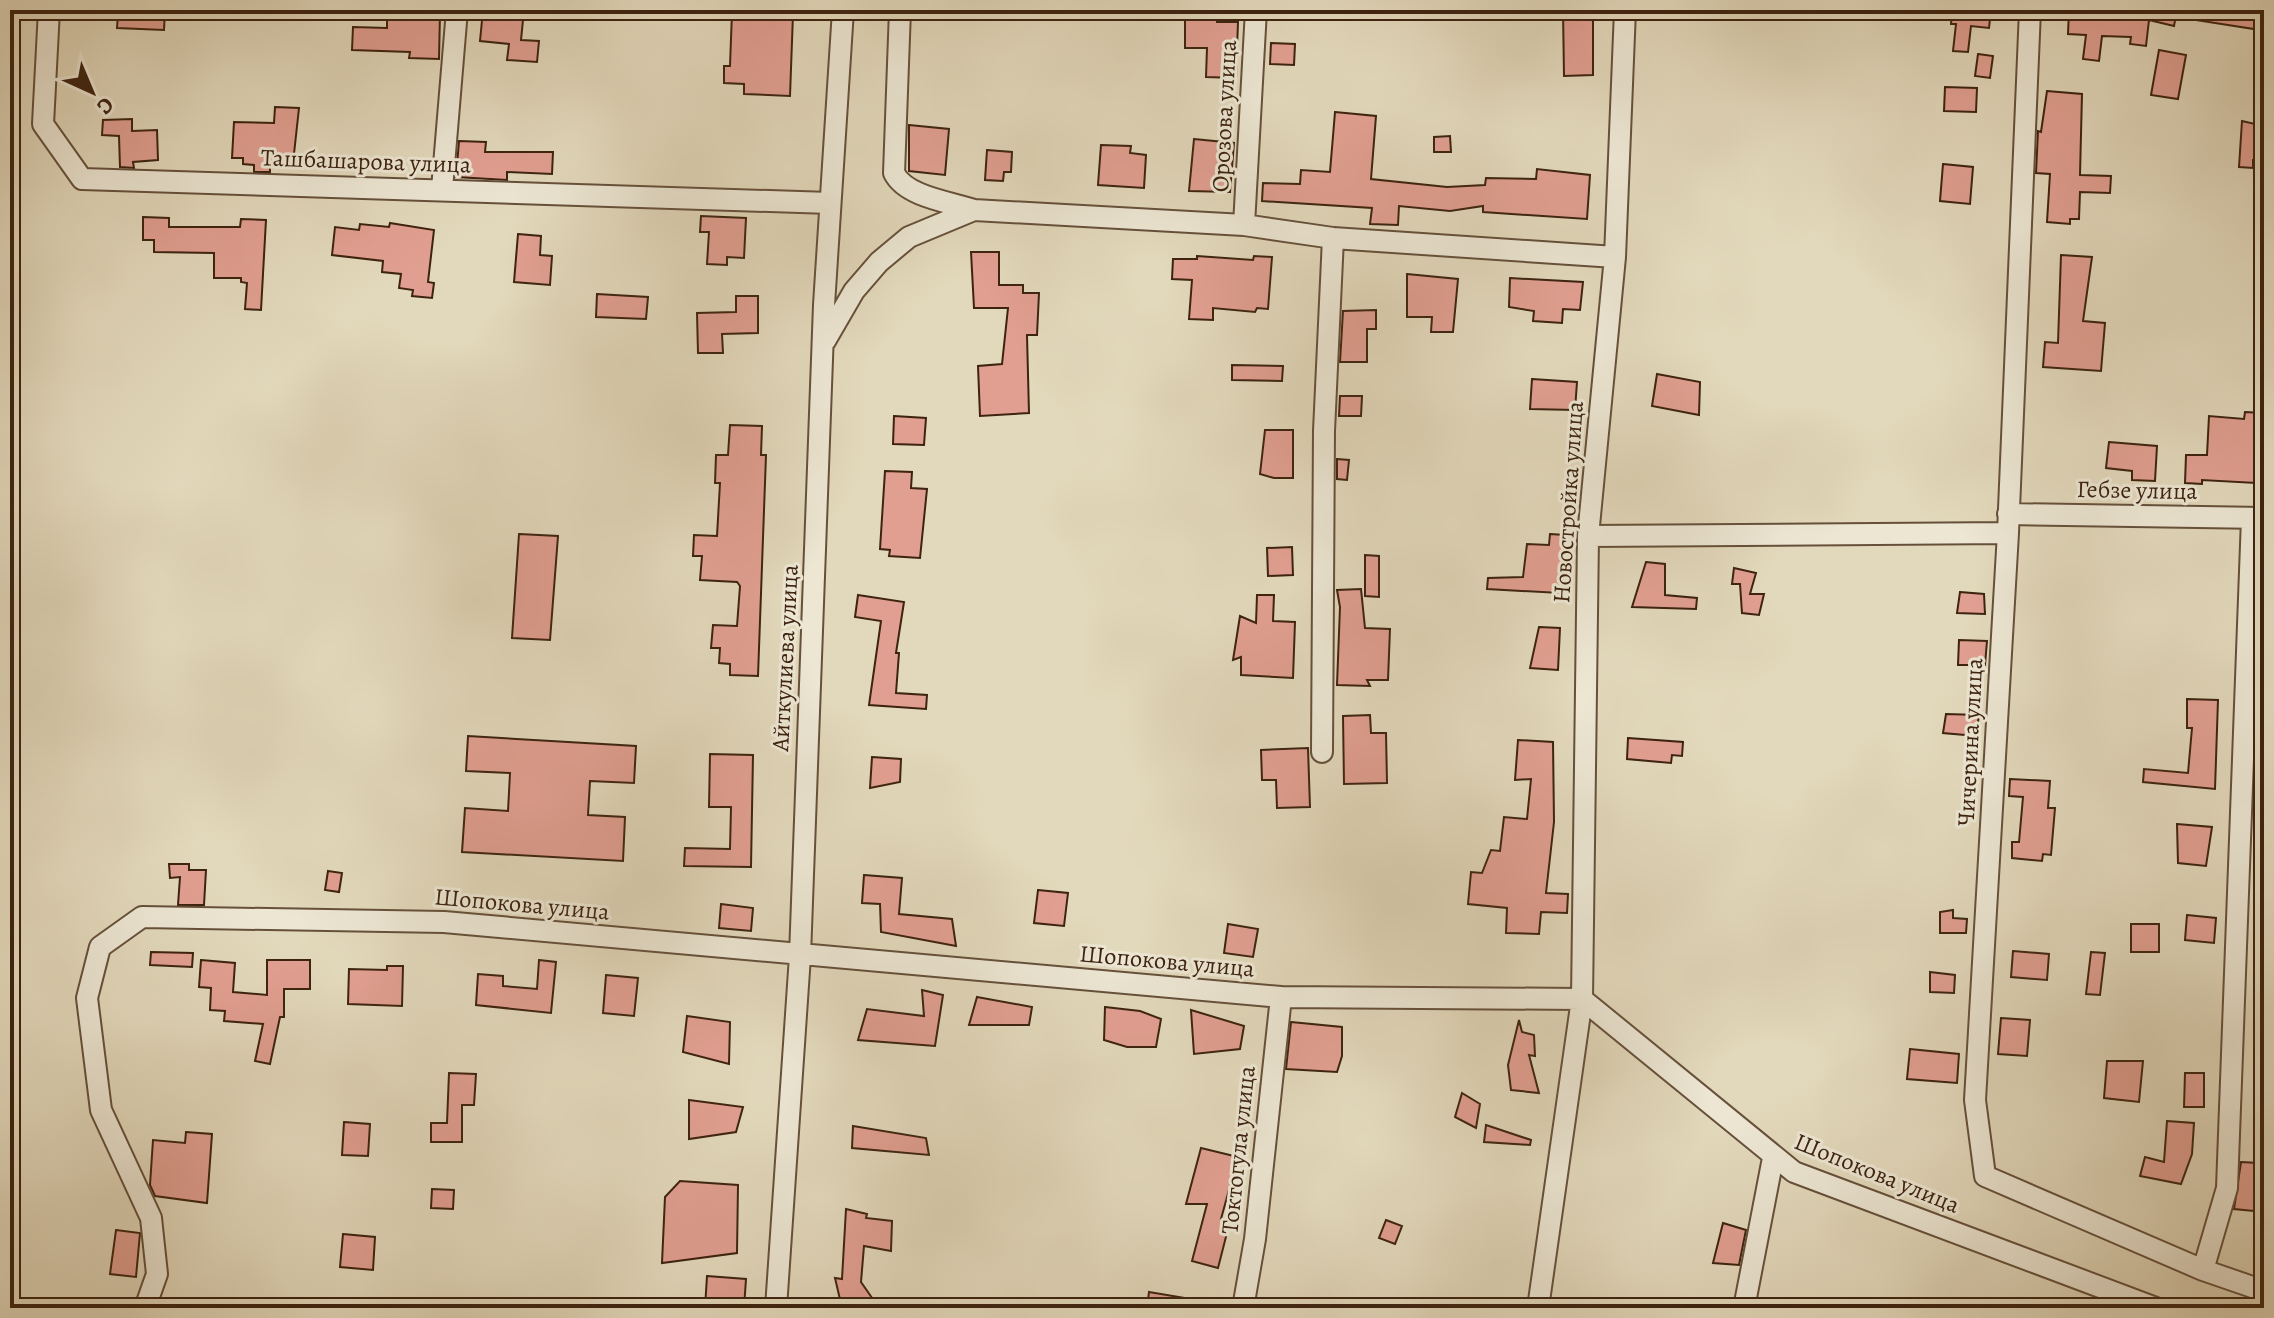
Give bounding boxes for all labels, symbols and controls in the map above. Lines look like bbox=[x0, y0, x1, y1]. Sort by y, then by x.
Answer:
street label: Орозова улица bbox=[1204, 39, 1244, 193]
north arrow bbox=[52, 52, 132, 132]
text: С bbox=[90, 90, 120, 121]
street label: Ташбашарова улица bbox=[260, 141, 472, 181]
street label: Новостройка улица bbox=[1545, 400, 1591, 604]
street label: Гебзе улица bbox=[2076, 473, 2198, 507]
street label: Айткулиева улица bbox=[764, 564, 806, 753]
street label: Чичерина улица bbox=[1950, 657, 1990, 827]
street label: Шопокова улица bbox=[433, 880, 611, 928]
street label: Шопокова улица bbox=[1078, 937, 1256, 985]
street label: Токтогула улица bbox=[1213, 1064, 1263, 1236]
street label: Шопокова улица bbox=[1790, 1125, 1964, 1221]

